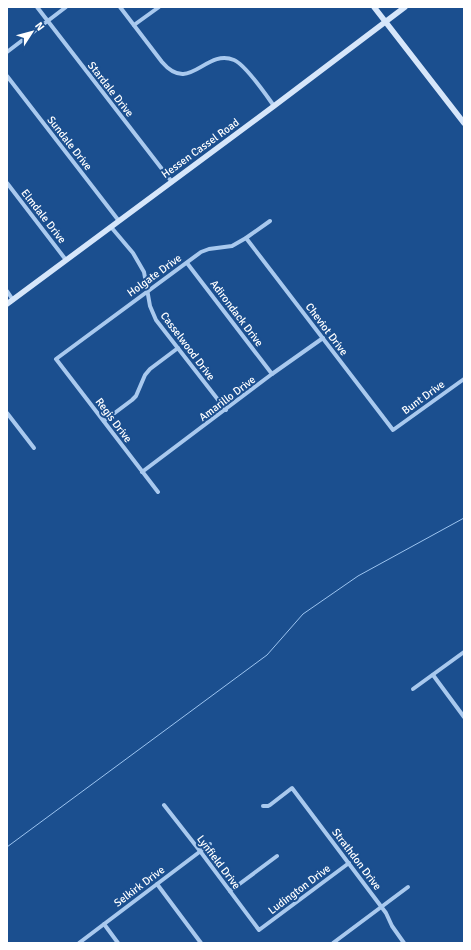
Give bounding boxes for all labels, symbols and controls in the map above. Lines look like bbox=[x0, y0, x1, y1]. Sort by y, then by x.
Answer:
north arrow bbox=[12, 12, 52, 52]
text: N bbox=[32, 19, 47, 33]
street label: Stardale Drive bbox=[85, 59, 136, 120]
street label: Sundale Drive bbox=[44, 114, 95, 173]
street label: Hessen Cassel Road bbox=[159, 116, 242, 181]
street label: Elmdale Drive bbox=[18, 187, 69, 246]
street label: Holgate Drive bbox=[125, 251, 184, 299]
street label: Adirondack Drive bbox=[207, 277, 266, 349]
street label: Cheviot Drive bbox=[303, 300, 351, 358]
street label: Casselwood Drive bbox=[158, 309, 218, 383]
street label: Amarillo Drive bbox=[197, 373, 258, 424]
street label: Bunt Drive bbox=[399, 378, 447, 417]
street label: Regis Drive bbox=[93, 395, 135, 445]
street label: Strathdon Drive bbox=[329, 826, 384, 893]
street label: Lynfield Drive bbox=[194, 833, 243, 892]
street label: Ludington Drive bbox=[266, 862, 333, 917]
street label: Selkirk Drive bbox=[111, 863, 167, 910]

